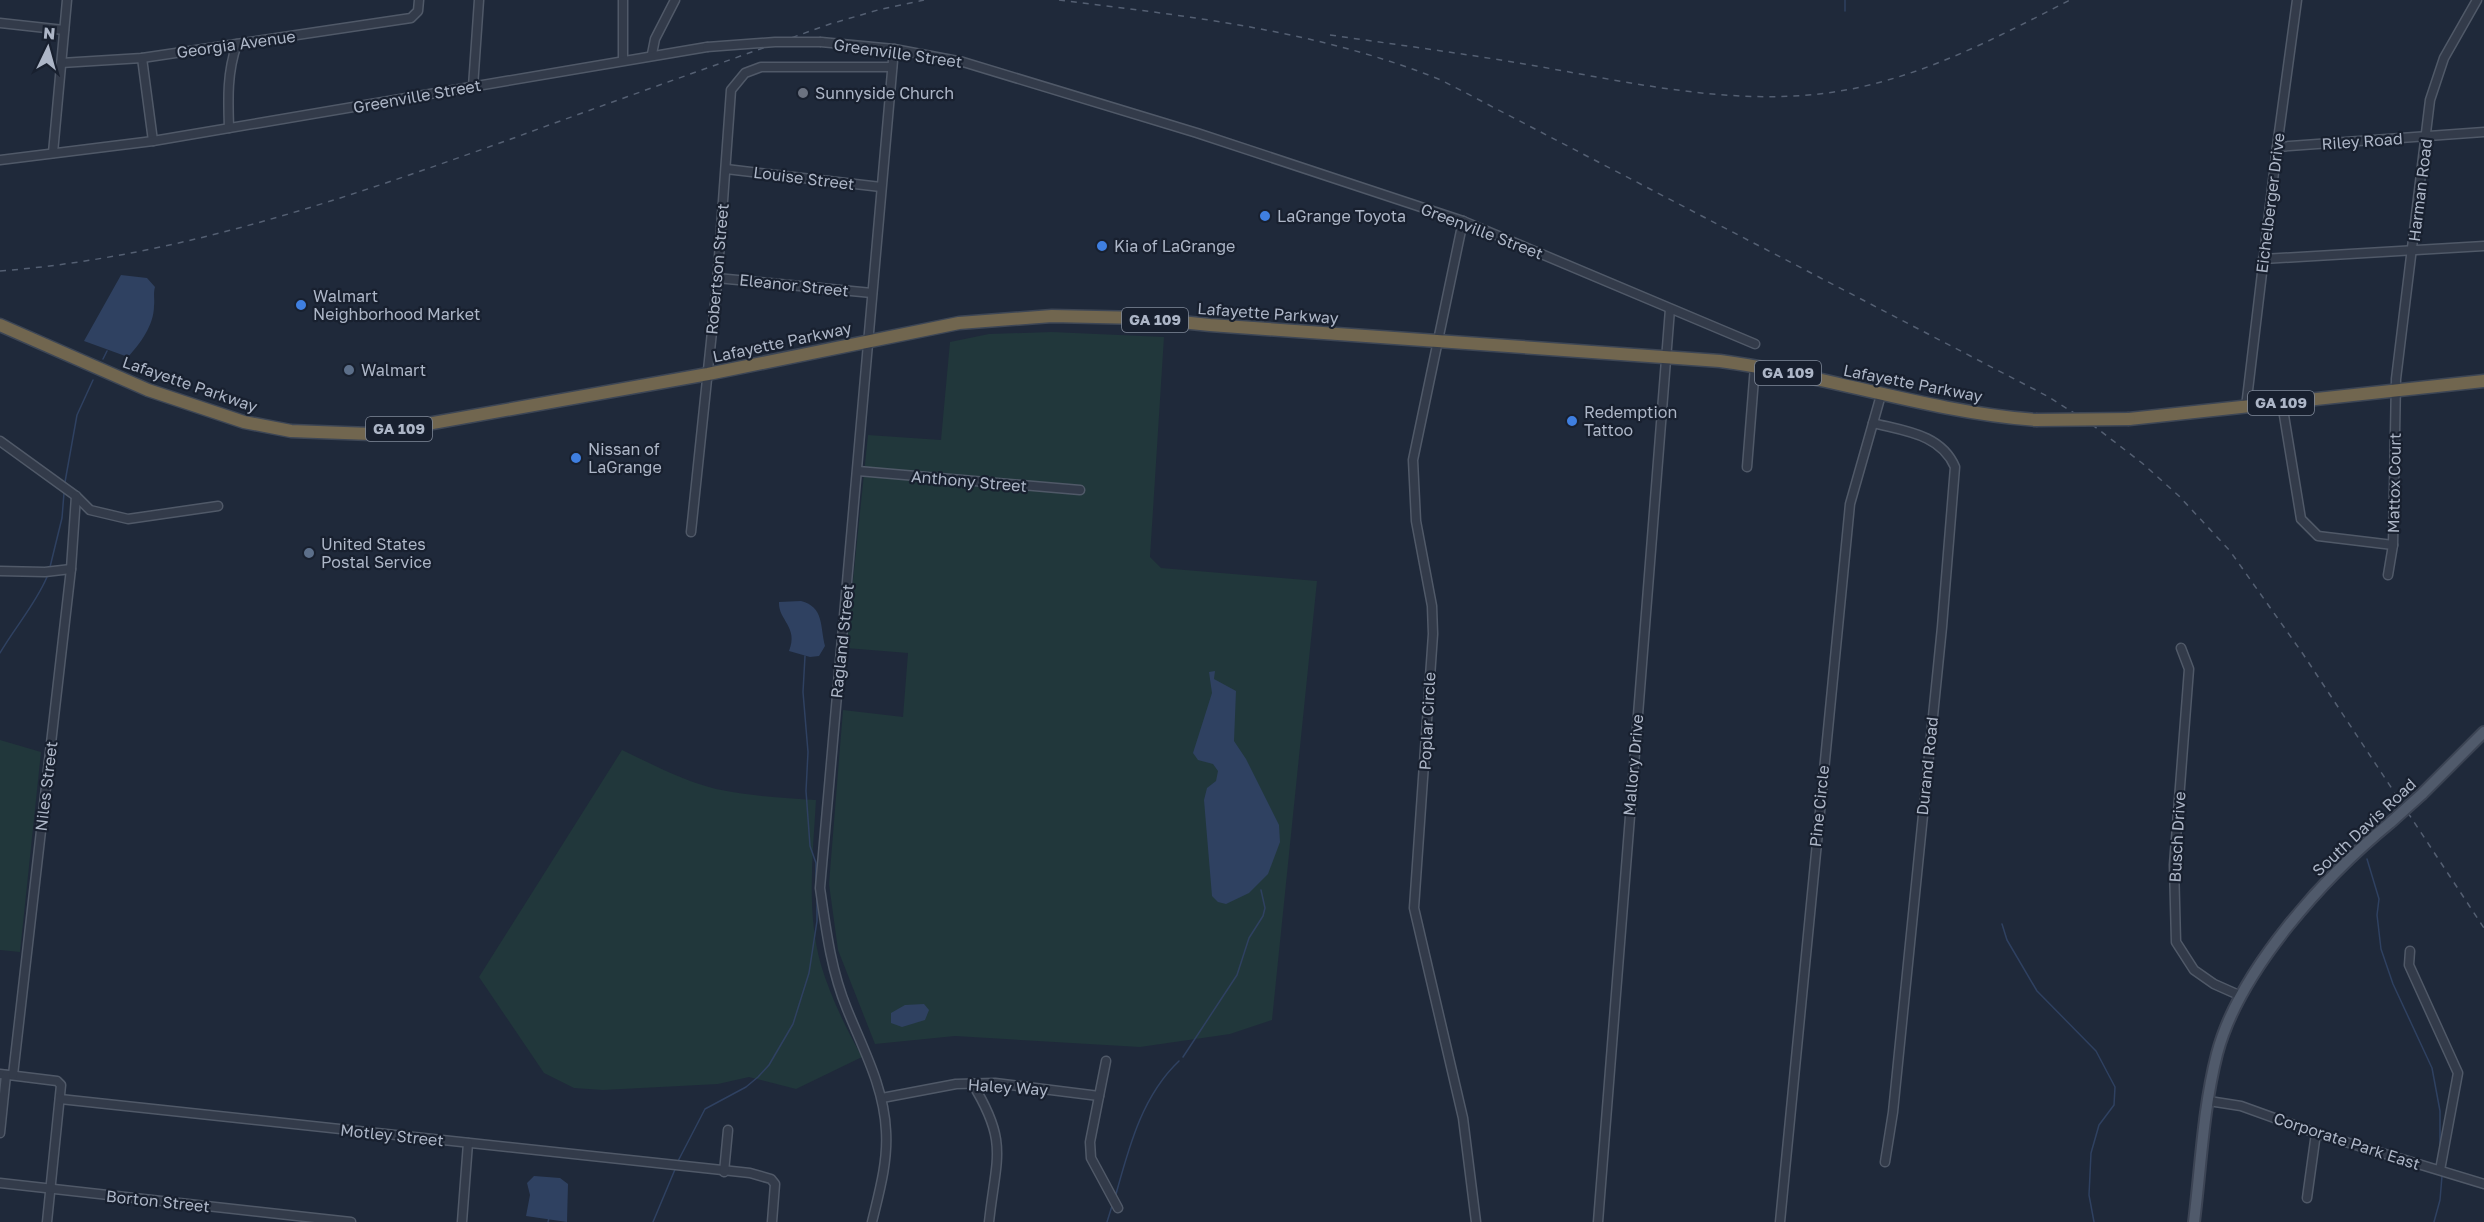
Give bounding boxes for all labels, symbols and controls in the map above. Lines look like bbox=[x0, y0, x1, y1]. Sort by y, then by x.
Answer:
north arrow bbox=[18, 18, 78, 78]
text: N bbox=[42, 23, 56, 44]
street label: Georgia Avenue bbox=[175, 26, 297, 62]
street label: Greenville Street bbox=[833, 34, 963, 72]
street label: Greenville Street bbox=[352, 75, 482, 117]
place label: Sunnyside Church bbox=[815, 83, 954, 103]
marker: Sunnyside Church bbox=[796, 86, 810, 100]
street label: Riley Road bbox=[2321, 128, 2403, 154]
street label: Eichelberger Drive bbox=[2251, 132, 2289, 274]
street label: Harman Road bbox=[2404, 137, 2436, 243]
street label: Louise Street bbox=[752, 162, 856, 194]
street label: Greenville Street bbox=[1418, 198, 1546, 264]
street label: Robertson Street bbox=[701, 203, 733, 335]
place label: LaGrange Toyota bbox=[1277, 206, 1406, 226]
marker: LaGrange Toyota bbox=[1258, 209, 1272, 223]
place label: Kia of LaGrange bbox=[1114, 236, 1235, 256]
marker: Kia of LaGrange bbox=[1095, 239, 1109, 253]
street label: Eleanor Street bbox=[738, 269, 850, 301]
place label: Walmart Neighborhood Market bbox=[313, 286, 480, 324]
marker: Walmart Neighborhood Market bbox=[294, 298, 308, 312]
street label: Lafayette Parkway bbox=[1197, 298, 1339, 328]
road number: GA 109 bbox=[1122, 308, 1188, 332]
street label: Lafayette Parkway bbox=[711, 317, 853, 366]
street label: Lafayette Parkway bbox=[120, 352, 260, 417]
place label: Walmart bbox=[361, 360, 426, 380]
street label: Lafayette Parkway bbox=[1842, 360, 1984, 406]
road number: GA 109 bbox=[1755, 361, 1821, 385]
marker: Walmart bbox=[342, 363, 356, 377]
road number: GA 109 bbox=[2248, 391, 2314, 415]
place label: Redemption Tattoo bbox=[1584, 402, 1677, 440]
marker: Redemption Tattoo bbox=[1565, 414, 1579, 428]
road number: GA 109 bbox=[366, 417, 432, 441]
street label: Mattox Court bbox=[2383, 433, 2405, 533]
place label: Nissan of LaGrange bbox=[588, 439, 662, 477]
marker: Nissan of LaGrange bbox=[569, 451, 583, 465]
street label: Anthony Street bbox=[910, 466, 1028, 496]
place label: United States Postal Service bbox=[321, 534, 431, 572]
marker: United States Postal Service bbox=[302, 546, 316, 560]
street label: Ragland Street bbox=[826, 583, 858, 699]
street label: Poplar Circle bbox=[1414, 671, 1440, 771]
street label: Mallory Drive bbox=[1619, 713, 1647, 817]
street label: Durand Road bbox=[1912, 716, 1942, 816]
street label: Niles Street bbox=[31, 740, 61, 832]
street label: Pine Circle bbox=[1805, 764, 1833, 848]
street label: South Davis Road bbox=[2308, 774, 2420, 880]
street label: Busch Drive bbox=[2165, 791, 2189, 883]
street label: Haley Way bbox=[967, 1074, 1049, 1100]
street label: Corporate Park East bbox=[2271, 1108, 2423, 1174]
street label: Motley Street bbox=[339, 1120, 445, 1150]
street label: Borton Street bbox=[105, 1186, 211, 1216]

